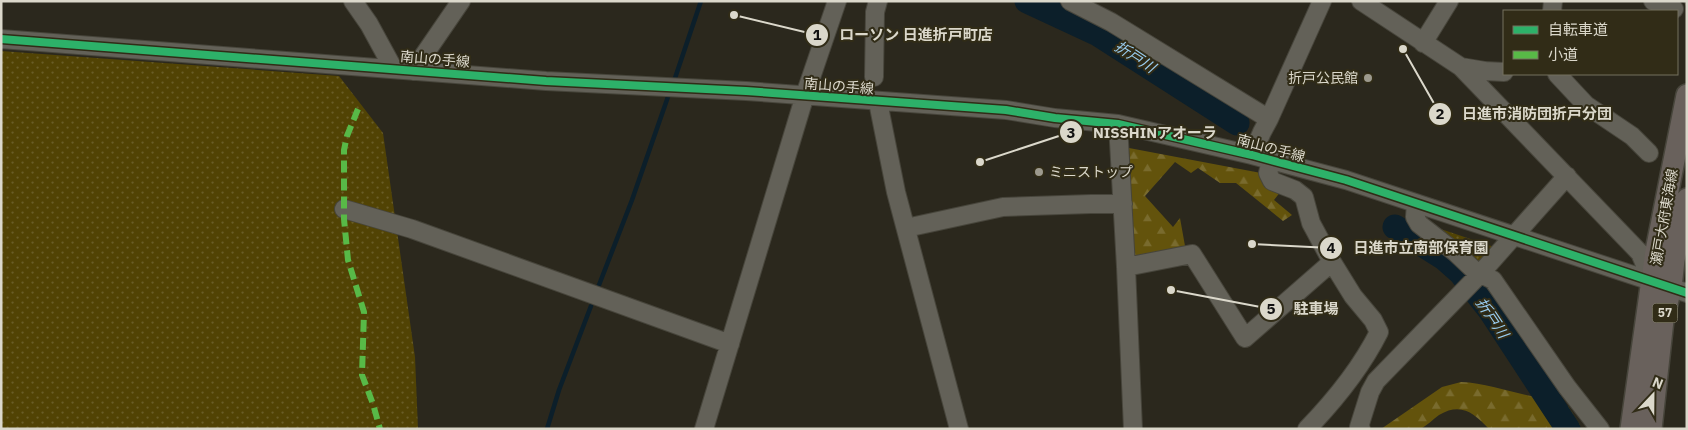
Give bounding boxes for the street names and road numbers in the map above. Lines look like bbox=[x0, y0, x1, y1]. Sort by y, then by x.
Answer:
street label: 南山の手線 bbox=[399, 47, 471, 71]
street label: 南山の手線 bbox=[803, 74, 875, 98]
street label: 南山の手線 bbox=[1235, 130, 1307, 166]
street label: 瀬戸大府東海線 bbox=[1647, 167, 1681, 267]
road number: 57 bbox=[1652, 304, 1678, 322]

